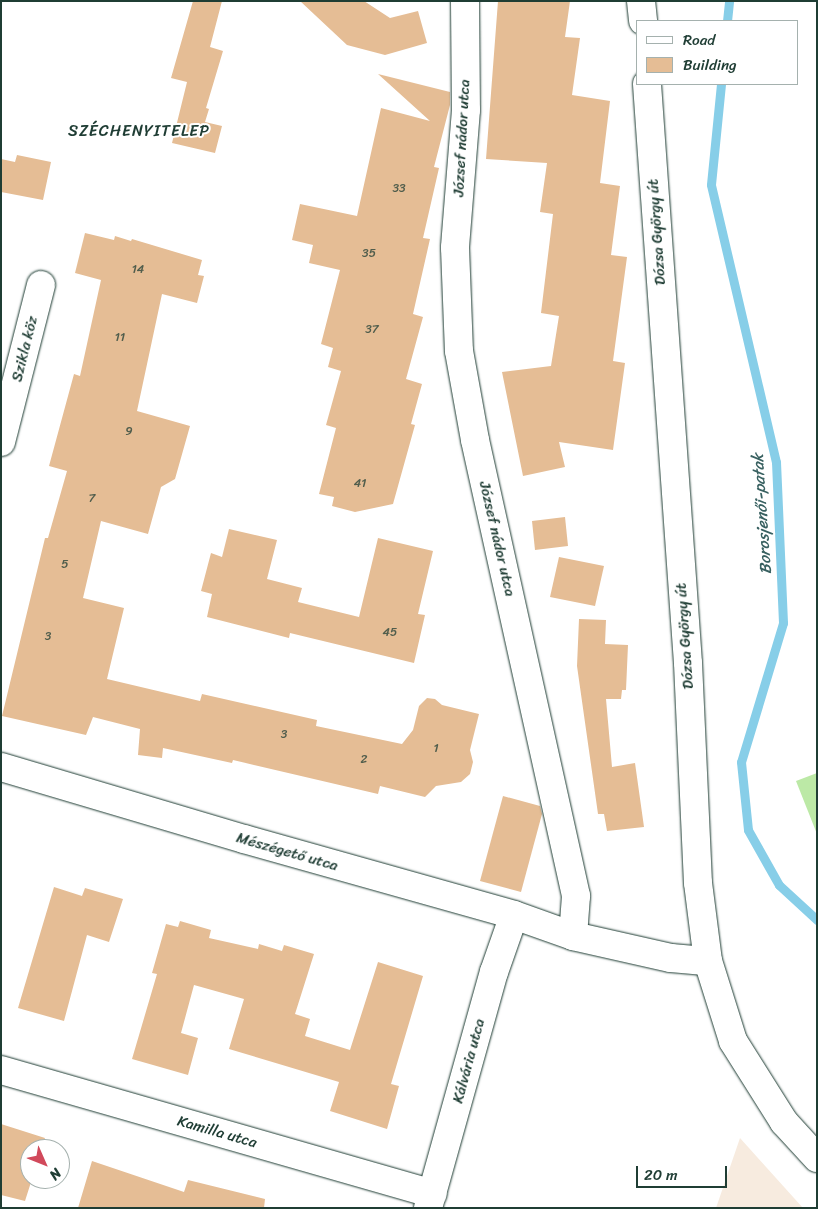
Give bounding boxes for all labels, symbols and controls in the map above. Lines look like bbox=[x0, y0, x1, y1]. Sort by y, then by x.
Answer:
legend bbox=[636, 20, 798, 85]
text: Road bbox=[683, 27, 715, 53]
text: Building bbox=[683, 52, 737, 78]
street label: József nádor utca bbox=[450, 79, 474, 197]
district label: SZÉCHENYITELEP bbox=[67, 121, 211, 141]
street label: Dózsa György út bbox=[644, 178, 670, 286]
house number: 33 bbox=[392, 182, 406, 196]
house number: 35 bbox=[362, 247, 376, 261]
house number: 14 bbox=[132, 263, 144, 277]
street label: Szikla köz bbox=[8, 314, 42, 384]
house number: 37 bbox=[365, 323, 379, 337]
house number: 11 bbox=[115, 331, 125, 345]
house number: 9 bbox=[125, 425, 133, 439]
water label: Borosjenői-patak bbox=[748, 453, 776, 575]
house number: 41 bbox=[354, 477, 366, 491]
street label: József nádor utca bbox=[475, 480, 519, 598]
house number: 7 bbox=[89, 492, 95, 506]
house number: 5 bbox=[61, 558, 69, 572]
street label: Dózsa György út bbox=[672, 582, 698, 690]
house number: 45 bbox=[383, 626, 397, 640]
house number: 3 bbox=[45, 630, 51, 644]
house number: 3 bbox=[281, 728, 287, 742]
house number: 1 bbox=[433, 742, 439, 756]
house number: 2 bbox=[361, 753, 367, 767]
street label: Mészégető utca bbox=[234, 829, 340, 875]
street label: Kálvária utca bbox=[449, 1017, 489, 1105]
street label: Kamilla utca bbox=[175, 1112, 259, 1152]
north arrow bbox=[20, 1139, 70, 1189]
scale bar bbox=[638, 1156, 729, 1188]
text: N bbox=[43, 1162, 68, 1186]
text: 20 m bbox=[644, 1162, 678, 1188]

